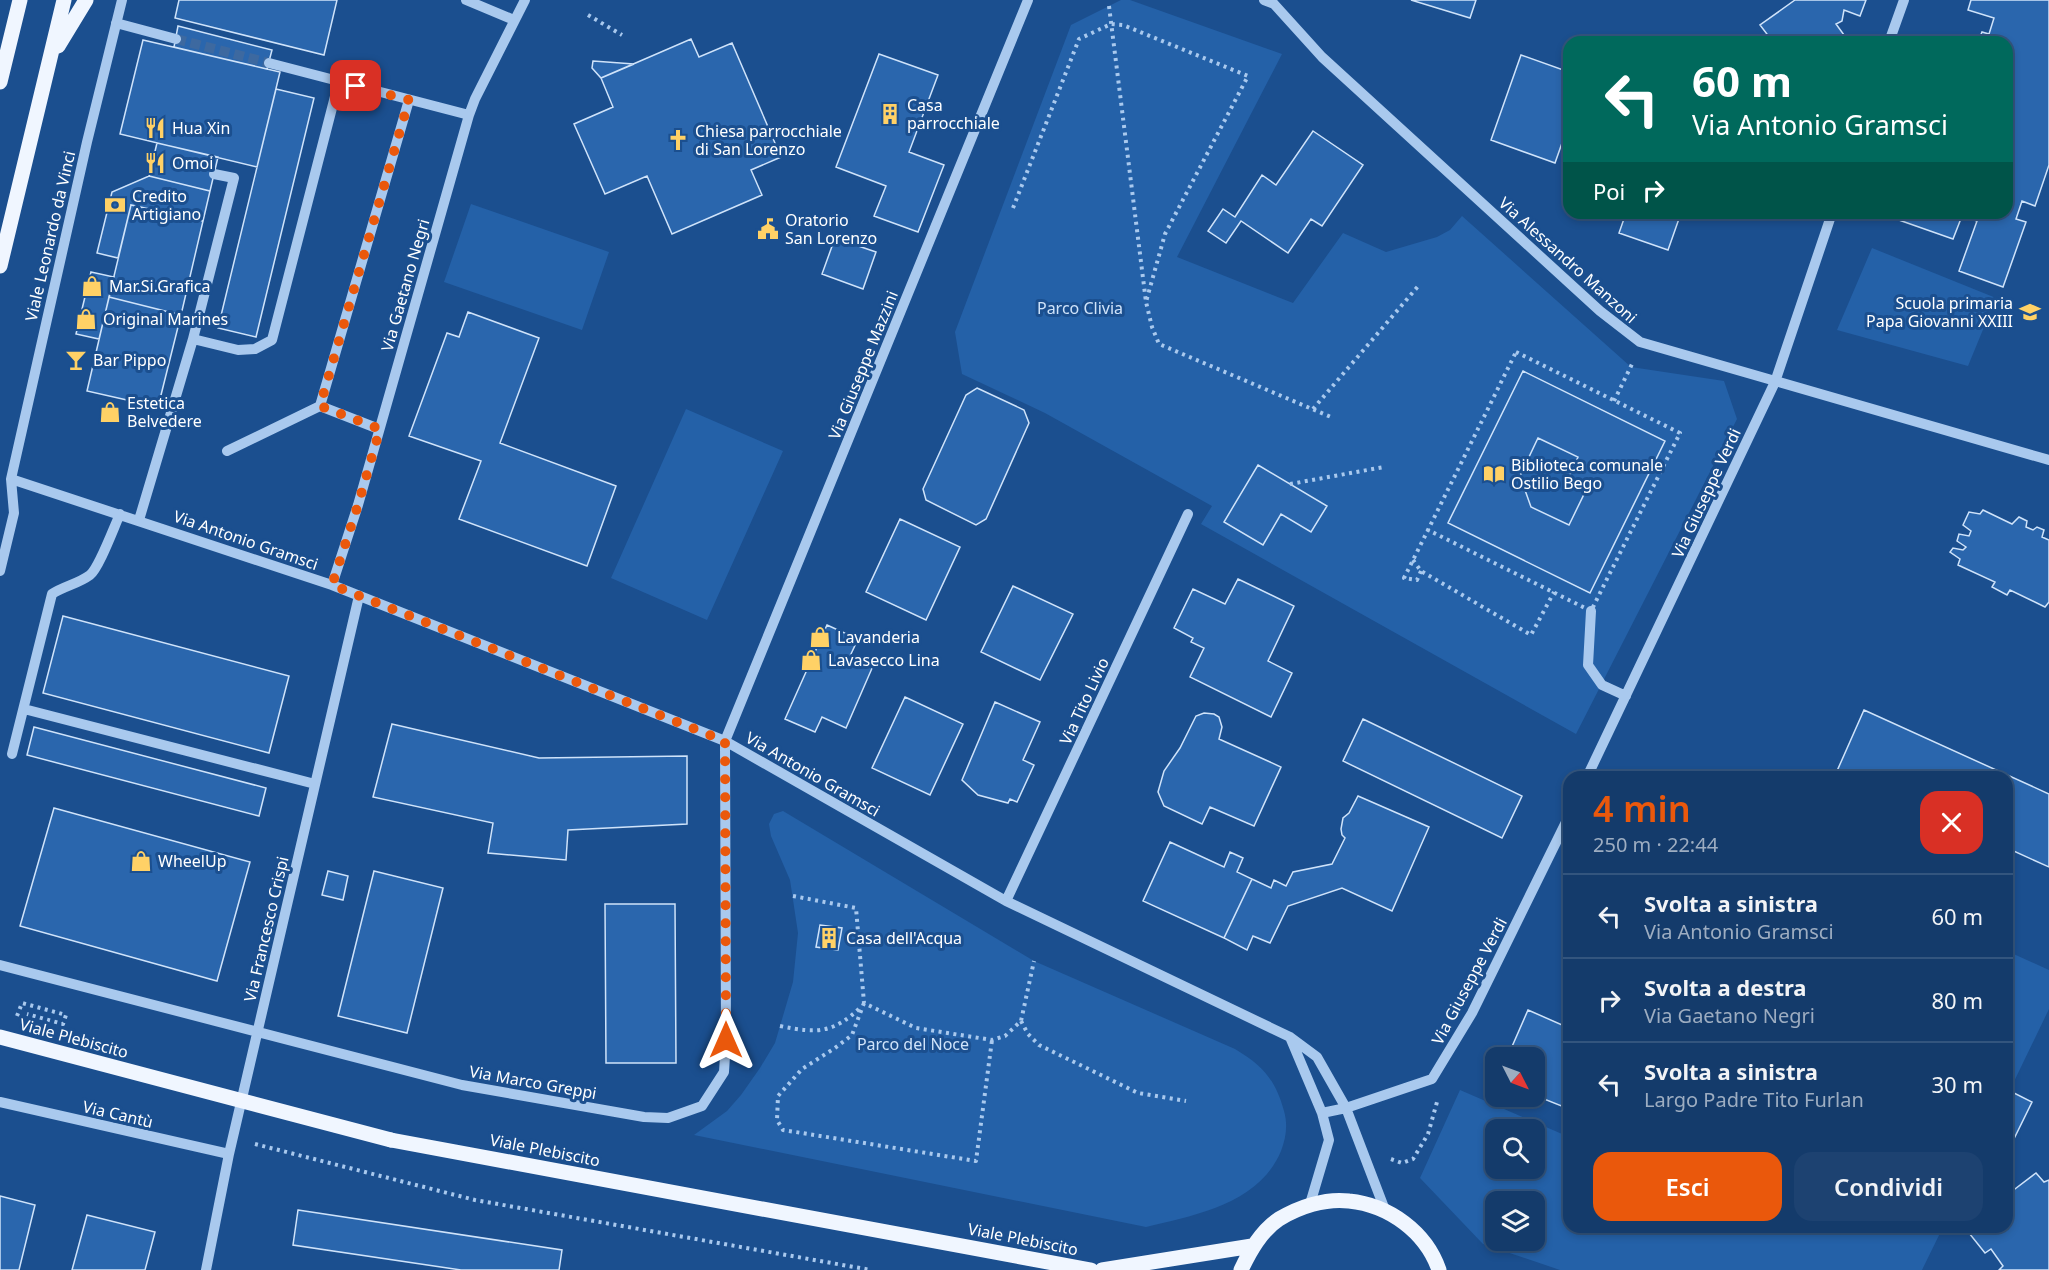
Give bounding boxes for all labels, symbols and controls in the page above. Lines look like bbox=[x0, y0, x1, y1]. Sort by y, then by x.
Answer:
text: 60 m bbox=[1692, 52, 1792, 109]
pin bbox=[330, 60, 381, 111]
icon: left bbox=[1593, 60, 1671, 138]
icon: arrive bbox=[339, 69, 372, 102]
place label: Casa parrocchiale bbox=[907, 94, 1000, 134]
building icon: Casa parrocchiale bbox=[878, 102, 902, 126]
text: Via Antonio Gramsci bbox=[1692, 106, 1948, 143]
restaurant icon: Hua Xin bbox=[143, 116, 167, 140]
place label: Hua Xin bbox=[172, 117, 230, 139]
place label: Chiesa parrocchiale di San Lorenzo bbox=[695, 120, 842, 160]
church icon: Chiesa parrocchiale di San Lorenzo bbox=[666, 128, 690, 152]
street label: Viale Leonardo da Vinci bbox=[20, 149, 80, 323]
restaurant icon: Omoi bbox=[143, 151, 167, 175]
place label: Omoi bbox=[172, 152, 213, 174]
icon: right bbox=[1637, 174, 1670, 207]
text: Poi bbox=[1593, 176, 1625, 206]
place label: Credito Artigiano bbox=[132, 185, 201, 225]
street label: Via Alessandro Manzoni bbox=[1494, 192, 1642, 328]
bank icon: Credito Artigiano bbox=[103, 193, 127, 217]
place label: Oratorio San Lorenzo bbox=[785, 209, 877, 249]
street label: Via Gaetano Negri bbox=[376, 216, 434, 354]
public building icon: Oratorio San Lorenzo bbox=[756, 217, 780, 241]
shop icon: Mar.Si.Grafica bbox=[80, 274, 104, 298]
place label: Mar.Si.Grafica bbox=[109, 275, 210, 297]
street label: Via Giuseppe Mazzini bbox=[823, 287, 903, 443]
place label: Scuola primaria Papa Giovanni XXIII bbox=[1866, 292, 2013, 332]
park label: Parco Clivia bbox=[1037, 297, 1123, 319]
school or university icon: Scuola primaria Papa Giovanni XXIII bbox=[2018, 300, 2042, 324]
shop icon: Original Marines bbox=[74, 307, 98, 331]
place label: Original Marines bbox=[103, 308, 228, 330]
bar icon: Bar Pippo bbox=[64, 348, 88, 372]
place label: Bar Pippo bbox=[93, 349, 166, 371]
place label: Estetica Belvedere bbox=[127, 392, 202, 432]
shop icon: Estetica Belvedere bbox=[98, 400, 122, 424]
street label: Via Giuseppe Verdi bbox=[1666, 425, 1746, 561]
place label: Biblioteca comunale Ostilio Bego bbox=[1511, 454, 1663, 494]
library icon: Biblioteca comunale Ostilio Bego bbox=[1482, 462, 1506, 486]
street label: Via Antonio Gramsci bbox=[171, 505, 321, 575]
shop icon: Lavanderia bbox=[808, 625, 832, 649]
place label: Lavanderia bbox=[837, 626, 920, 648]
shop icon: Lavasecco Lina bbox=[799, 648, 823, 672]
place label: Lavasecco Lina bbox=[828, 649, 940, 671]
street label: Via Tito Livio bbox=[1054, 654, 1114, 748]
street label: Via Antonio Gramsci bbox=[742, 727, 884, 821]
text: 4 min bbox=[1593, 784, 1691, 833]
button: close bbox=[1920, 791, 1983, 854]
text: 250 m · 22:44 bbox=[1593, 831, 1718, 858]
shop icon: WheelUp bbox=[129, 849, 153, 873]
place label: WheelUp bbox=[158, 850, 226, 872]
street label: Via Francesco Crispi bbox=[239, 854, 293, 1004]
text: Svolta a sinistra bbox=[1644, 888, 1818, 918]
icon: left bbox=[1593, 900, 1626, 933]
text: 60 m bbox=[1932, 901, 1983, 931]
street label: Via Giuseppe Verdi bbox=[1426, 914, 1512, 1048]
text: Via Antonio Gramsci bbox=[1644, 918, 1834, 945]
building icon: Casa dell'Acqua bbox=[817, 926, 841, 950]
place label: Casa dell'Acqua bbox=[846, 927, 962, 949]
text: Svolta a destra bbox=[1644, 972, 1807, 1002]
icon: right bbox=[1593, 984, 1626, 1017]
text: 80 m bbox=[1932, 985, 1983, 1015]
text: Via Gaetano Negri bbox=[1644, 1002, 1815, 1029]
position arrow bbox=[694, 1008, 758, 1072]
street label: Viale Plebiscito bbox=[17, 1013, 131, 1063]
park label: Parco del Noce bbox=[857, 1033, 969, 1055]
north arrow bbox=[1485, 1047, 1545, 1107]
map controls bbox=[1485, 1047, 1545, 1251]
text: Svolta a sinistra bbox=[1644, 1056, 1818, 1086]
street label: Via Marco Greppi bbox=[468, 1060, 598, 1104]
icon: left bbox=[1593, 1068, 1626, 1101]
text: 30 m bbox=[1932, 1069, 1983, 1099]
text: Largo Padre Tito Furlan bbox=[1644, 1086, 1864, 1113]
street label: Via Cantù bbox=[81, 1095, 155, 1133]
button: search bbox=[1485, 1119, 1545, 1179]
street label: Viale Plebiscito bbox=[488, 1129, 602, 1171]
button: Esci bbox=[1593, 1152, 1782, 1221]
button: Condividi bbox=[1794, 1152, 1983, 1221]
button: layers bbox=[1485, 1191, 1545, 1251]
street label: Viale Plebiscito bbox=[966, 1218, 1080, 1260]

